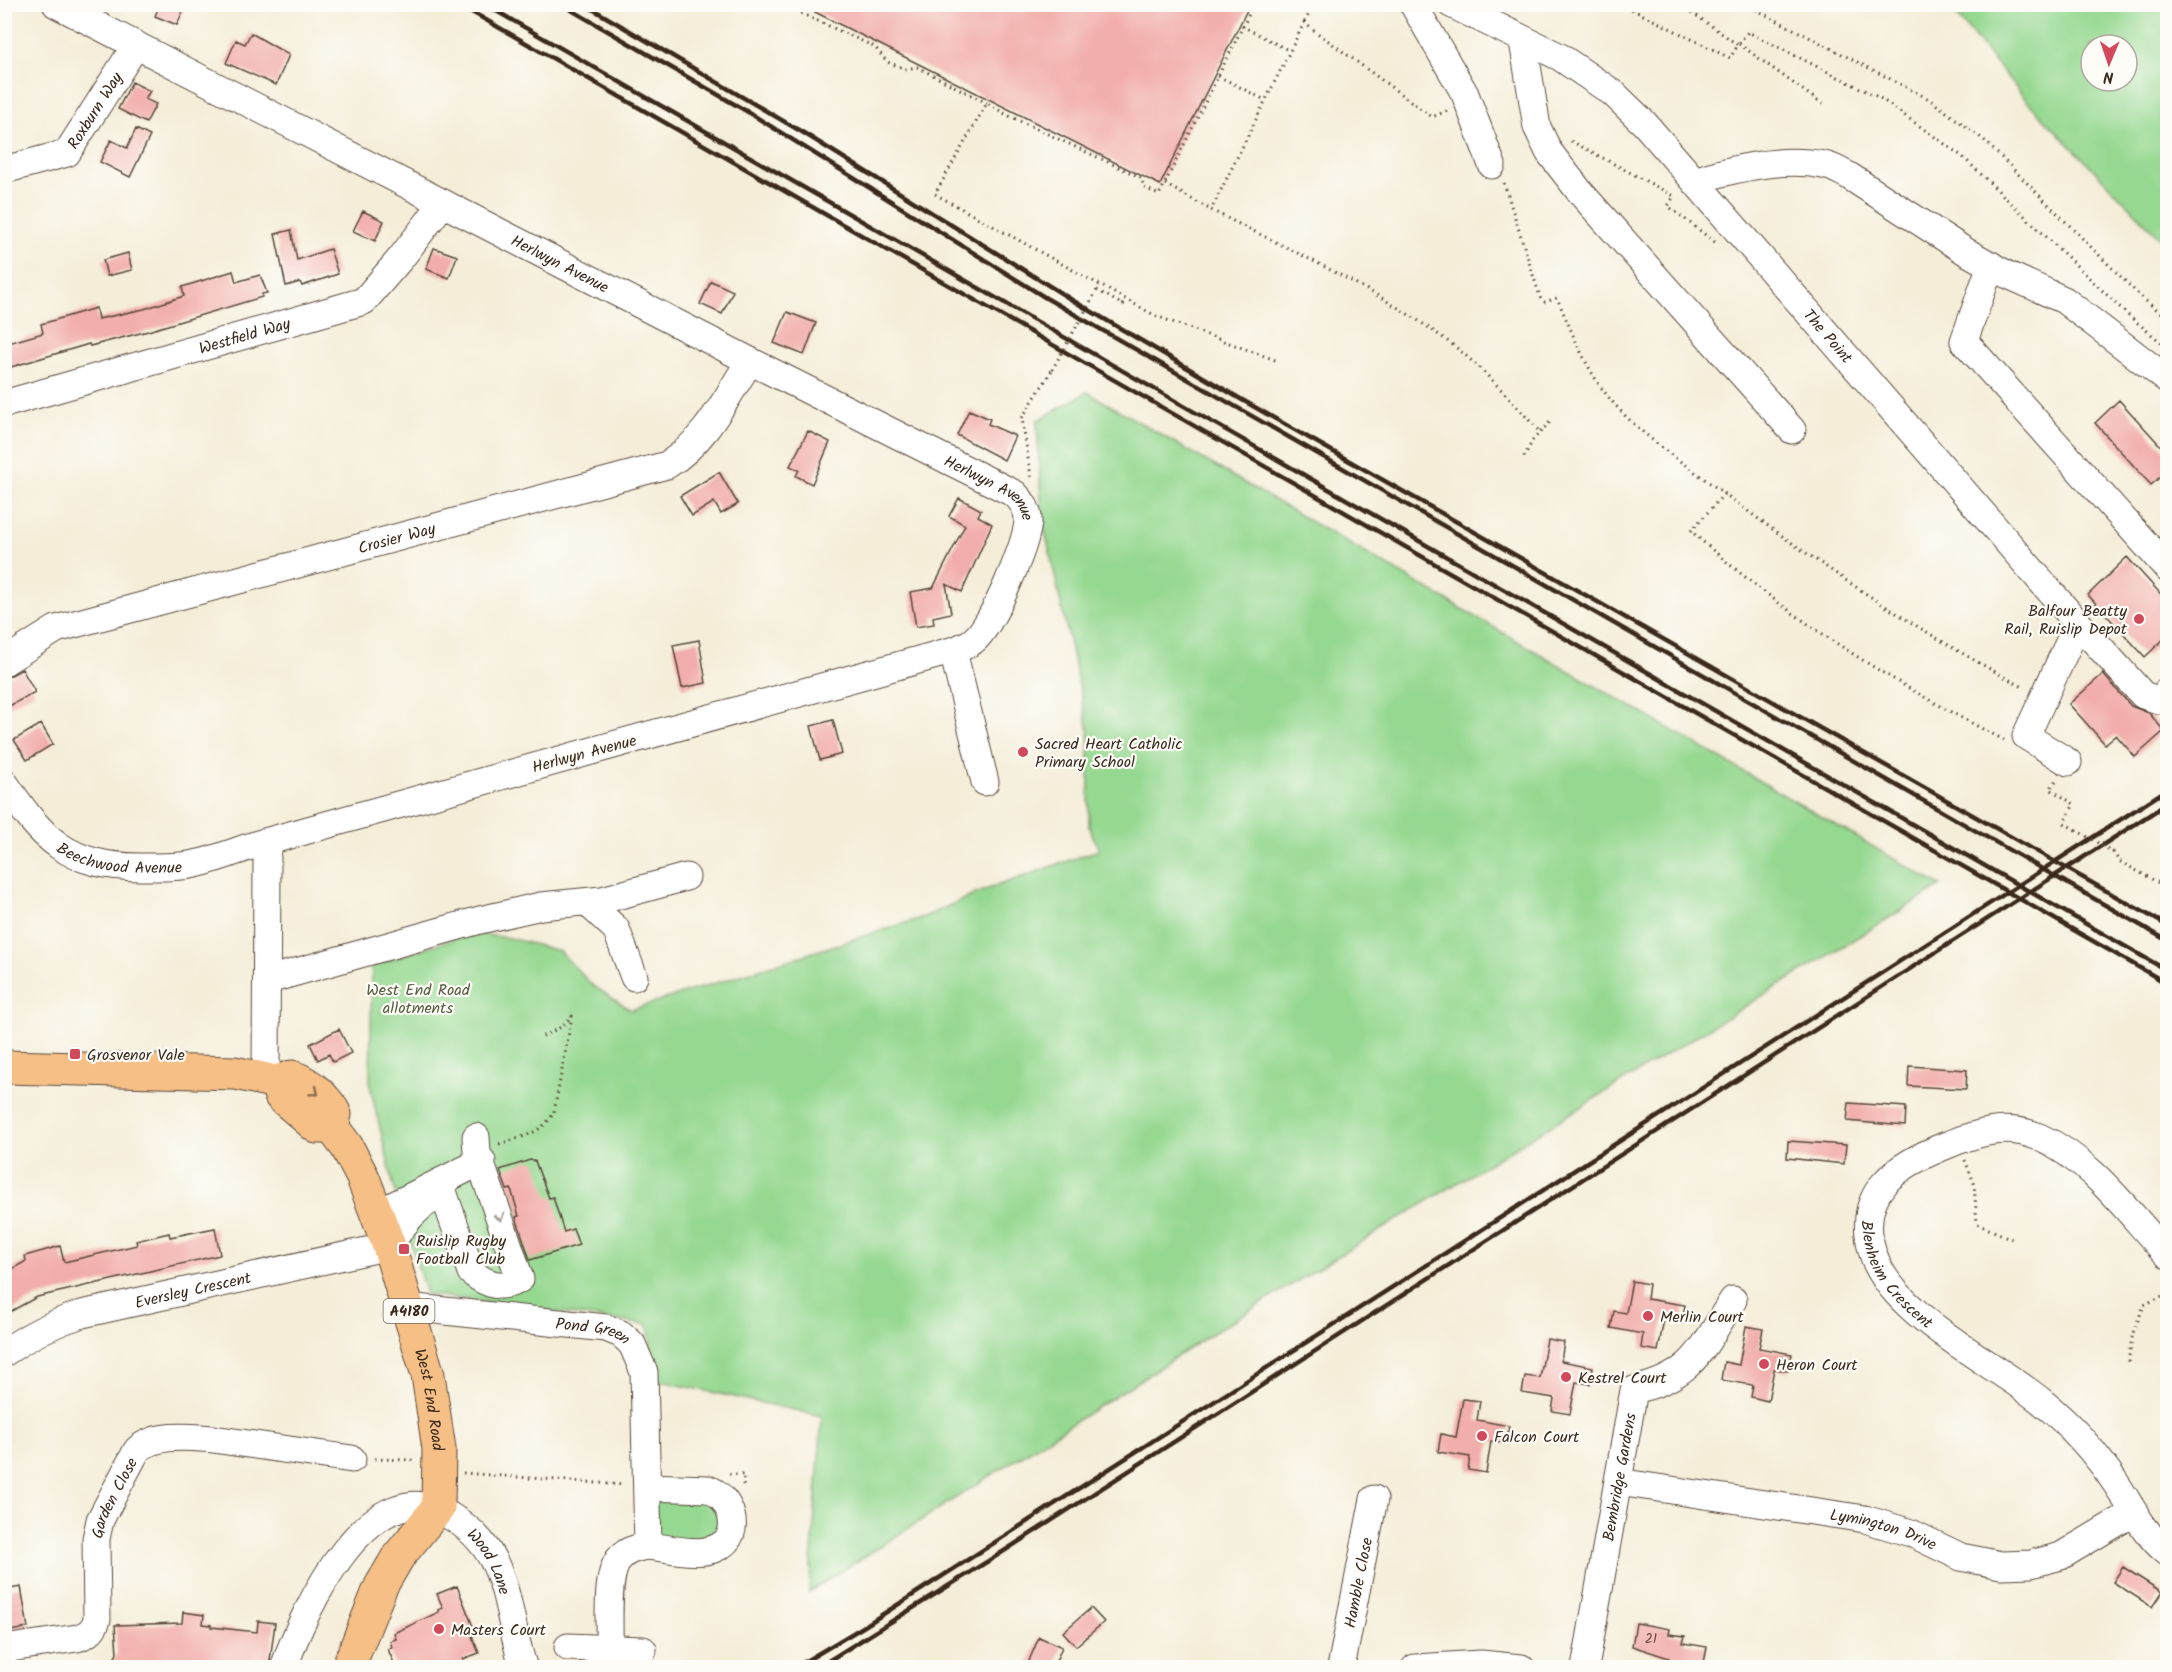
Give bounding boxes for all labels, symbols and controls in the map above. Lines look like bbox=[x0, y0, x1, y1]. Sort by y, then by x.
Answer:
north arrow bbox=[2079, 33, 2139, 93]
text: N bbox=[2103, 64, 2114, 89]
street label: Roxburn Way bbox=[62, 67, 130, 155]
street label: Herlwyn Avenue bbox=[506, 229, 613, 300]
street label: The Point bbox=[1797, 304, 1859, 370]
street label: Westfield Way bbox=[196, 312, 294, 362]
street label: Herlwyn Avenue bbox=[939, 449, 1039, 522]
street label: Crosier Way bbox=[355, 517, 439, 561]
place label: Balfour Beatty Rail, Ruislip Depot bbox=[2004, 599, 2128, 642]
marker: Balfour Beatty Rail, Ruislip Depot bbox=[2132, 612, 2146, 626]
street label: Herlwyn Avenue bbox=[529, 728, 640, 780]
place label: Sacred Heart Catholic Primary School bbox=[1035, 732, 1182, 775]
marker: Sacred Heart Catholic Primary School bbox=[1016, 745, 1030, 759]
street label: Beechwood Avenue bbox=[51, 836, 183, 881]
park label: West End Road allotments bbox=[366, 978, 471, 1021]
place label: Grosvenor Vale bbox=[87, 1043, 185, 1068]
marker: Grosvenor Vale bbox=[68, 1047, 82, 1061]
one-way arrow bbox=[308, 1084, 319, 1095]
one-way arrow bbox=[493, 1211, 505, 1222]
street label: Blenheim Crescent bbox=[1854, 1221, 1939, 1336]
place label: Ruislip Rugby Football Club bbox=[416, 1229, 506, 1272]
marker: Ruislip Rugby Football Club bbox=[397, 1242, 411, 1256]
street label: Eversley Crescent bbox=[132, 1266, 254, 1316]
road number: A4180 bbox=[384, 1299, 434, 1323]
place label: Merlin Court bbox=[1660, 1305, 1745, 1330]
marker: Merlin Court bbox=[1641, 1309, 1655, 1323]
street label: Pond Green bbox=[554, 1312, 636, 1351]
street label: West End Road bbox=[407, 1346, 450, 1454]
place label: Heron Court bbox=[1776, 1353, 1858, 1378]
marker: Heron Court bbox=[1757, 1357, 1771, 1371]
place label: Kestrel Court bbox=[1578, 1366, 1667, 1391]
marker: Kestrel Court bbox=[1559, 1370, 1573, 1384]
street label: Bembridge Gardens bbox=[1597, 1411, 1644, 1543]
place label: Falcon Court bbox=[1494, 1425, 1580, 1450]
marker: Falcon Court bbox=[1475, 1429, 1489, 1443]
street label: Garden Close bbox=[86, 1454, 145, 1541]
street label: Lymington Drive bbox=[1828, 1503, 1941, 1558]
street label: Wood Lane bbox=[461, 1523, 516, 1598]
street label: Hamble Close bbox=[1338, 1535, 1380, 1630]
place label: Masters Court bbox=[451, 1618, 547, 1643]
marker: Masters Court bbox=[432, 1622, 446, 1636]
house number: 21 bbox=[1645, 1628, 1657, 1650]

